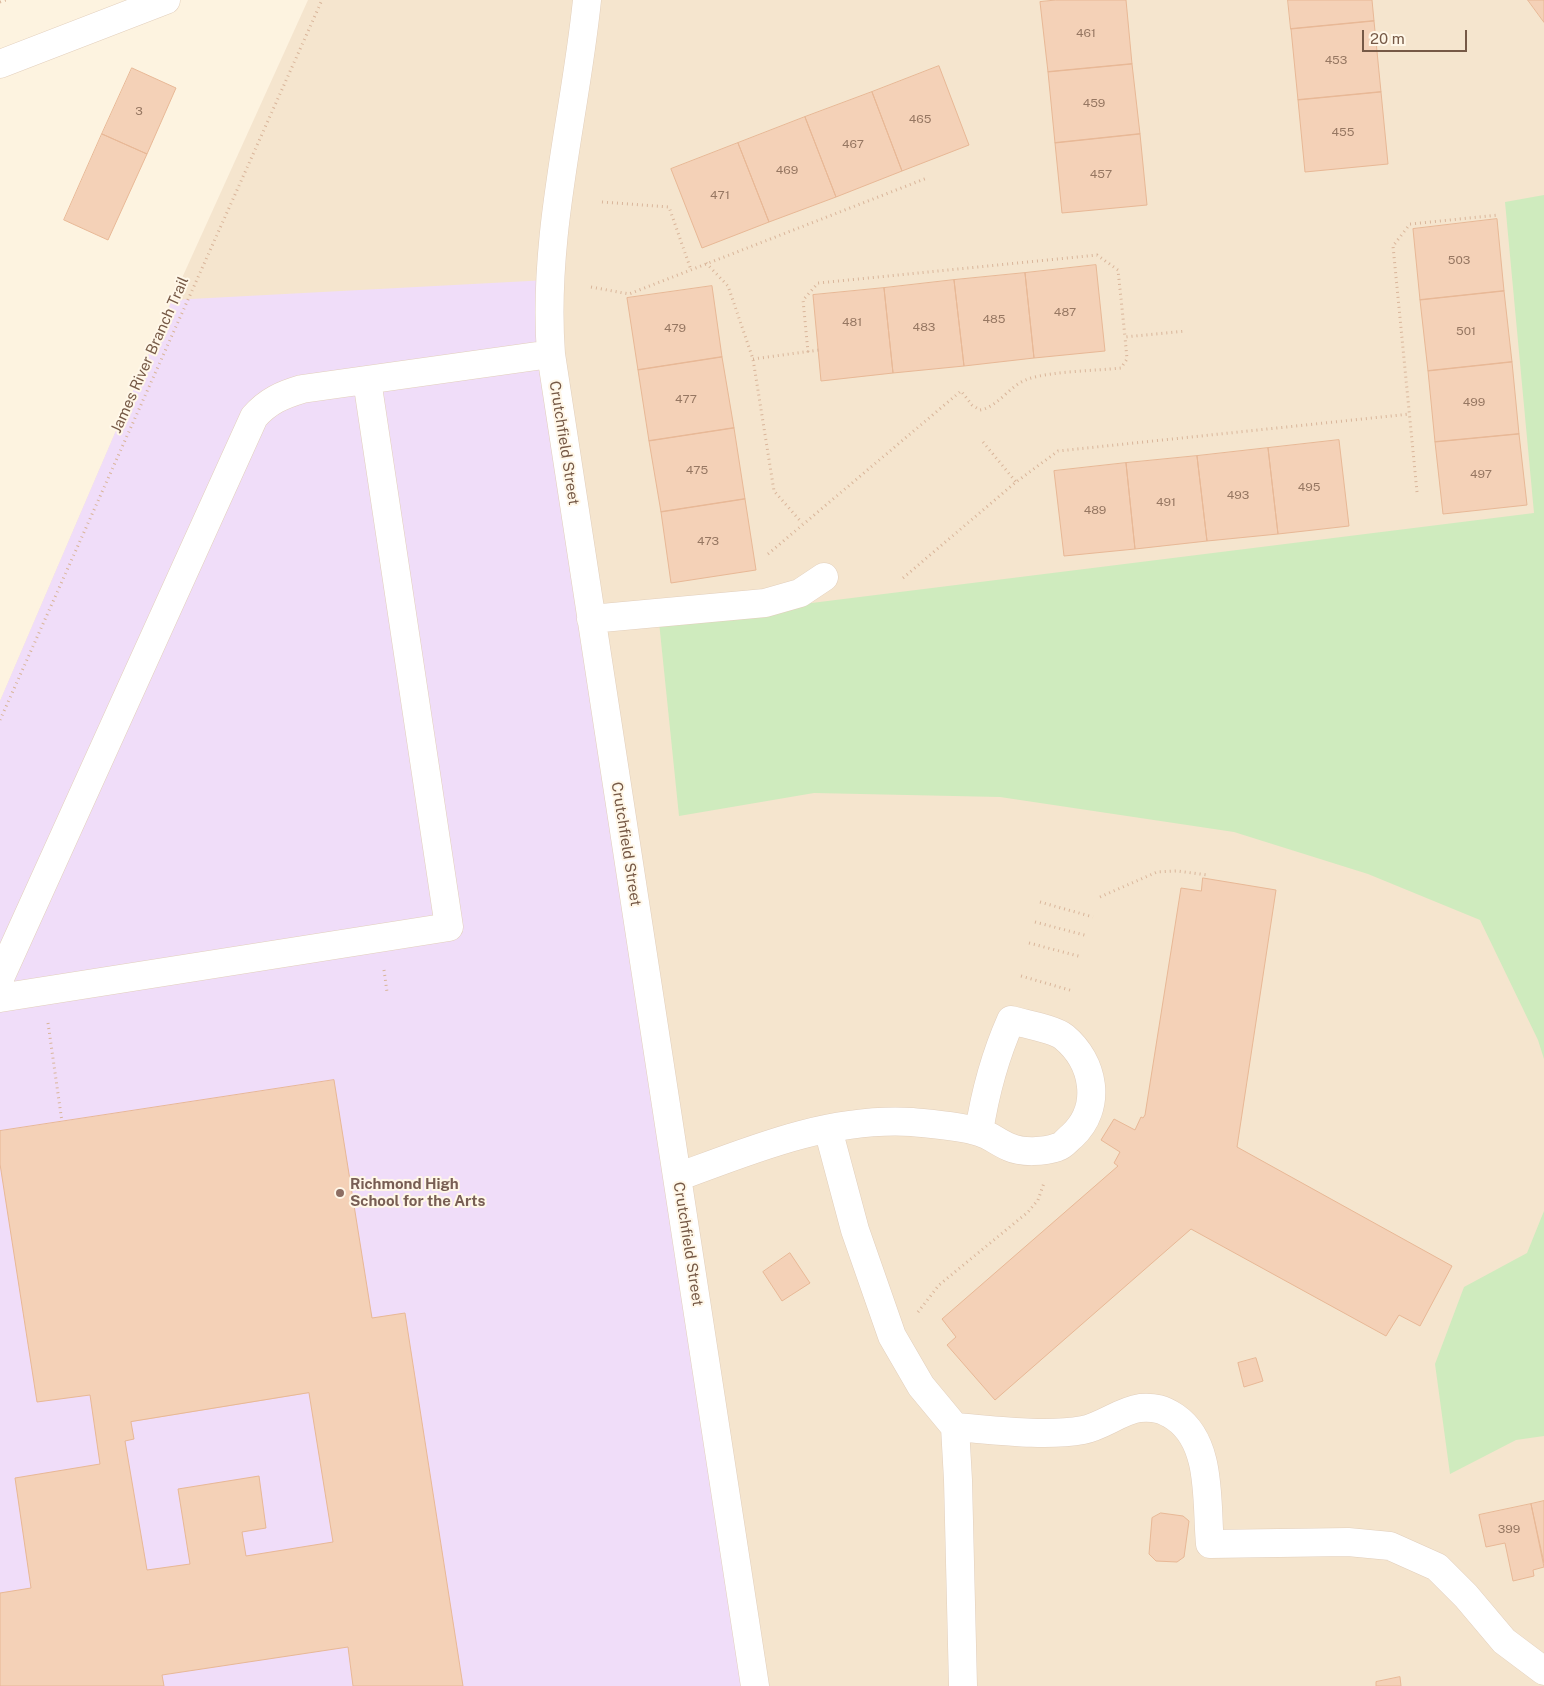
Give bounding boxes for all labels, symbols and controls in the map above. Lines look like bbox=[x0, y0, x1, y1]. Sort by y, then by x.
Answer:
scale bar bbox=[1364, 20, 1469, 52]
house number: 461 bbox=[1076, 26, 1096, 40]
text: 20 m bbox=[1370, 30, 1405, 47]
house number: 453 bbox=[1325, 53, 1347, 67]
house number: 459 bbox=[1083, 96, 1105, 110]
house number: 3 bbox=[135, 104, 143, 118]
house number: 465 bbox=[909, 112, 931, 126]
house number: 455 bbox=[1332, 125, 1354, 139]
house number: 467 bbox=[842, 137, 864, 151]
house number: 469 bbox=[776, 163, 798, 177]
house number: 457 bbox=[1090, 167, 1112, 181]
house number: 471 bbox=[710, 188, 730, 202]
house number: 503 bbox=[1448, 253, 1470, 267]
street label: James River Branch Trail bbox=[107, 274, 193, 436]
house number: 487 bbox=[1054, 305, 1076, 319]
house number: 485 bbox=[983, 312, 1005, 326]
house number: 481 bbox=[842, 315, 862, 329]
house number: 483 bbox=[913, 320, 935, 334]
house number: 479 bbox=[664, 321, 686, 335]
house number: 501 bbox=[1456, 324, 1476, 338]
street label: Crutchfield Street bbox=[545, 380, 583, 506]
house number: 477 bbox=[675, 392, 697, 406]
house number: 499 bbox=[1463, 395, 1485, 409]
house number: 475 bbox=[686, 463, 708, 477]
house number: 497 bbox=[1470, 467, 1492, 481]
house number: 495 bbox=[1298, 480, 1320, 494]
house number: 493 bbox=[1227, 488, 1249, 502]
house number: 491 bbox=[1156, 495, 1176, 509]
house number: 489 bbox=[1084, 503, 1106, 517]
house number: 473 bbox=[697, 534, 719, 548]
street label: Crutchfield Street bbox=[607, 781, 645, 907]
place label: Richmond High School for the Arts bbox=[350, 1175, 485, 1210]
street label: Crutchfield Street bbox=[669, 1181, 707, 1307]
marker: Richmond High School for the Arts bbox=[334, 1187, 346, 1199]
house number: 399 bbox=[1498, 1522, 1520, 1536]

